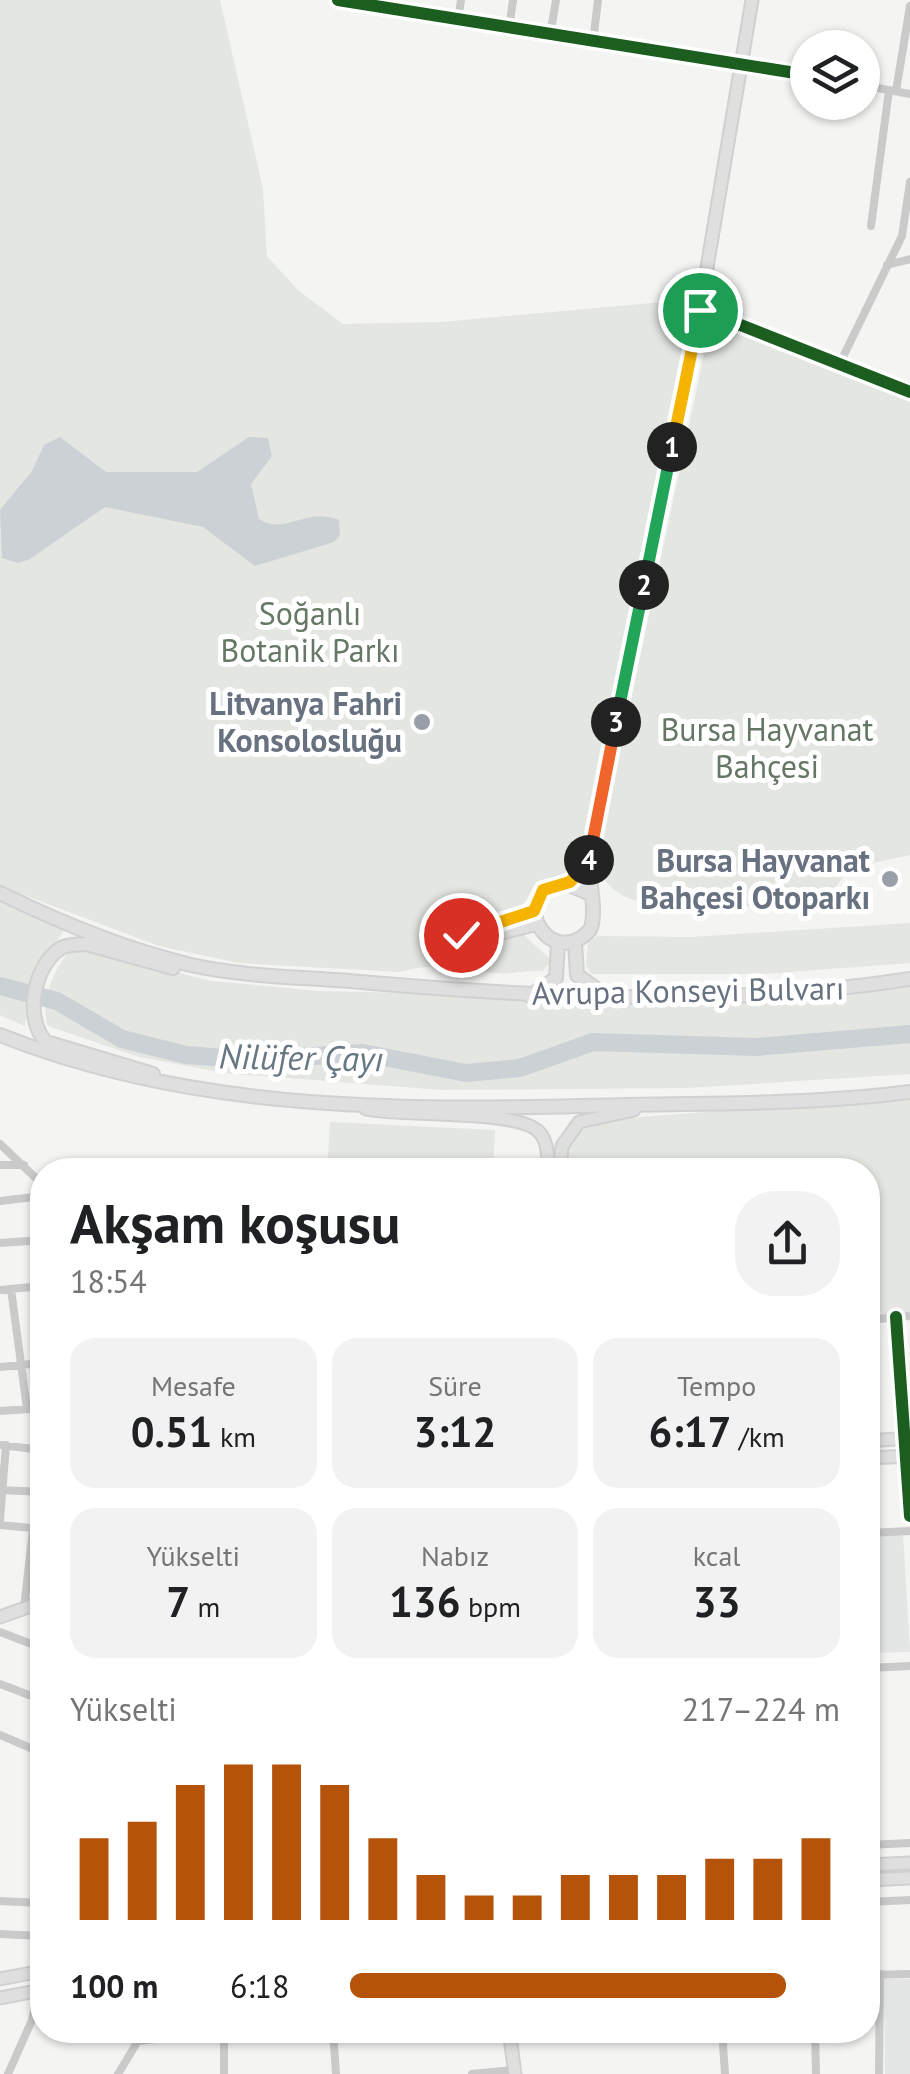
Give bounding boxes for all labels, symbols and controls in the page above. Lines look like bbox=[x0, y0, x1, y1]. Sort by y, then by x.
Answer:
map controls bbox=[790, 30, 880, 120]
button: layers bbox=[790, 30, 880, 120]
pin bbox=[658, 268, 743, 353]
icon: arrive bbox=[673, 283, 728, 338]
pin: 1 bbox=[647, 422, 697, 472]
text: 1 bbox=[664, 428, 680, 465]
pin: 2 bbox=[619, 560, 669, 610]
text: 2 bbox=[636, 566, 652, 603]
park label: Soğanlı Botanik Parkı bbox=[221, 592, 399, 671]
place label: Litvanya Fahri Konsolosluğu bbox=[209, 682, 402, 761]
pin: 3 bbox=[591, 697, 641, 747]
text: 3 bbox=[608, 703, 624, 740]
park label: Bursa Hayvanat Bahçesi bbox=[661, 708, 874, 787]
marker: Litvanya Fahri Konsolosluğu bbox=[411, 711, 433, 733]
pin: 4 bbox=[564, 835, 614, 885]
place label: Bursa Hayvanat Bahçesi Otoparkı bbox=[640, 839, 871, 918]
text: 4 bbox=[581, 841, 597, 878]
marker: Bursa Hayvanat Bahçesi Otoparkı bbox=[879, 868, 901, 890]
pin bbox=[419, 893, 504, 978]
icon: check bbox=[434, 908, 489, 963]
street label: Avrupa Konseyi Bulvarı bbox=[531, 966, 845, 1014]
water label: Nilüfer Çayı bbox=[218, 1033, 384, 1081]
text: Akşam koşusu bbox=[70, 1187, 400, 1258]
button: share bbox=[735, 1191, 840, 1296]
text: 18:54 bbox=[70, 1260, 147, 1302]
text: Mesafe bbox=[151, 1367, 236, 1404]
text: Süre bbox=[428, 1367, 482, 1404]
text: Tempo bbox=[677, 1367, 756, 1404]
text: 0.51 bbox=[131, 1404, 212, 1459]
text: 3:12 bbox=[414, 1404, 496, 1459]
text: 6:17 bbox=[649, 1404, 731, 1459]
text: km bbox=[212, 1418, 256, 1455]
text: /km bbox=[731, 1418, 785, 1455]
text: Yükselti bbox=[147, 1537, 240, 1574]
text: Nabız bbox=[421, 1537, 489, 1574]
text: kcal bbox=[693, 1537, 741, 1574]
text: 7 bbox=[166, 1574, 190, 1629]
text: 136 bbox=[389, 1574, 460, 1629]
text: 33 bbox=[693, 1574, 740, 1629]
text: m bbox=[190, 1588, 220, 1625]
text: bpm bbox=[460, 1588, 521, 1625]
text: Yükselti bbox=[70, 1688, 177, 1730]
text: 217–224 m bbox=[682, 1688, 840, 1730]
text: 100 m bbox=[70, 1965, 158, 2007]
text: 6:18 bbox=[230, 1965, 289, 2007]

